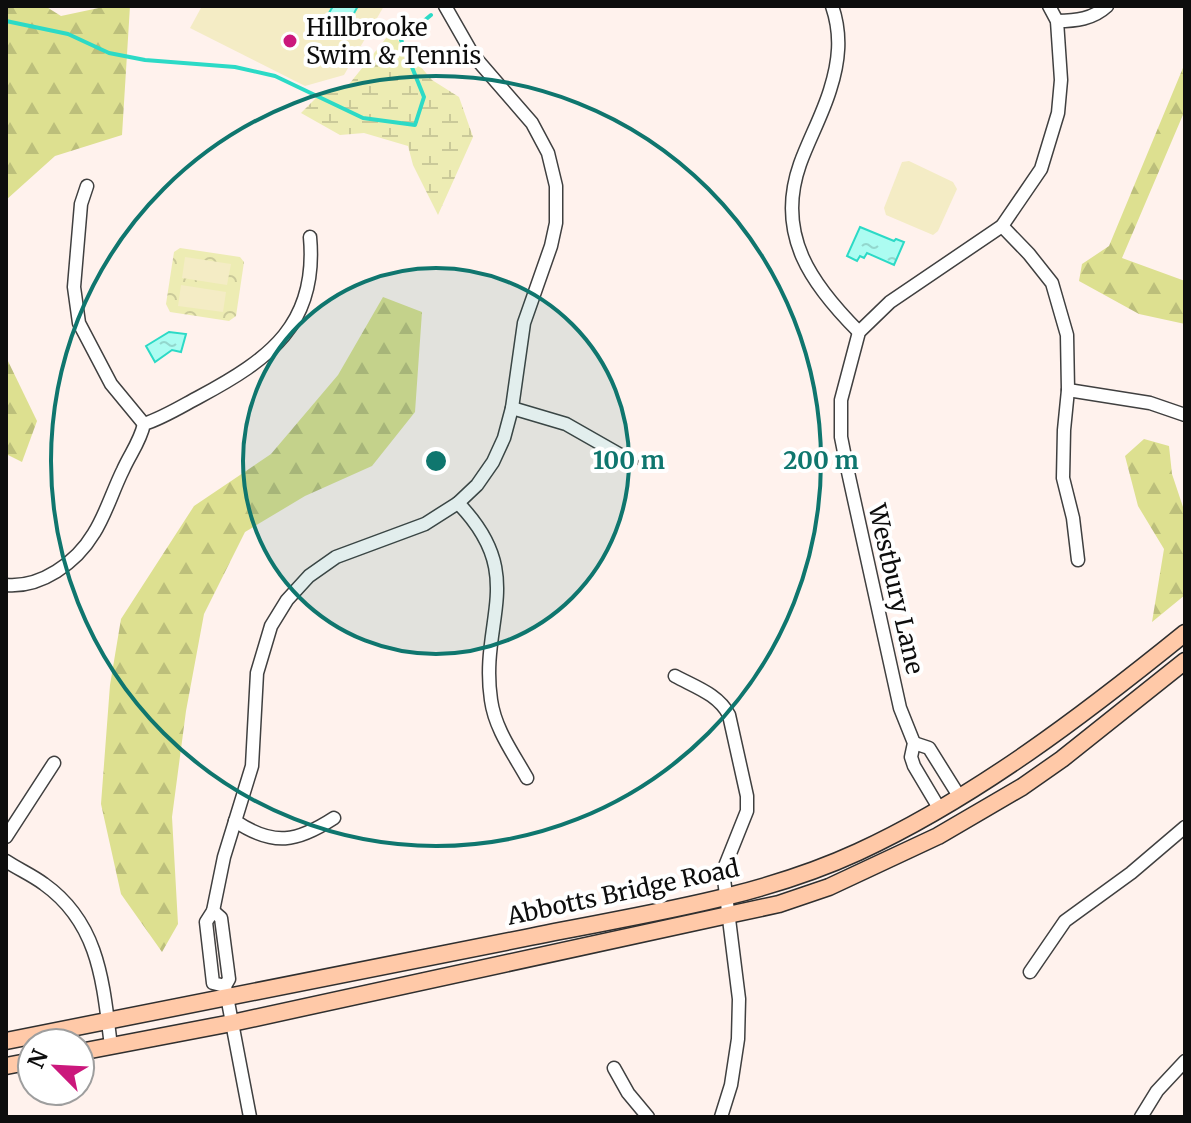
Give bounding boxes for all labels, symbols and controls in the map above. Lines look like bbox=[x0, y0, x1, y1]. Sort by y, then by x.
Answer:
place label: Hillbrooke Swim & Tennis bbox=[306, 12, 481, 71]
marker: Hillbrooke Swim & Tennis bbox=[281, 32, 299, 50]
text: 100 m bbox=[593, 445, 665, 476]
text: 200 m bbox=[783, 445, 859, 476]
centre of rings bbox=[422, 447, 450, 475]
street label: Westbury Lane bbox=[861, 500, 931, 677]
street label: Abbotts Bridge Road bbox=[503, 852, 742, 932]
north arrow bbox=[16, 1027, 96, 1107]
text: N bbox=[21, 1045, 54, 1073]

